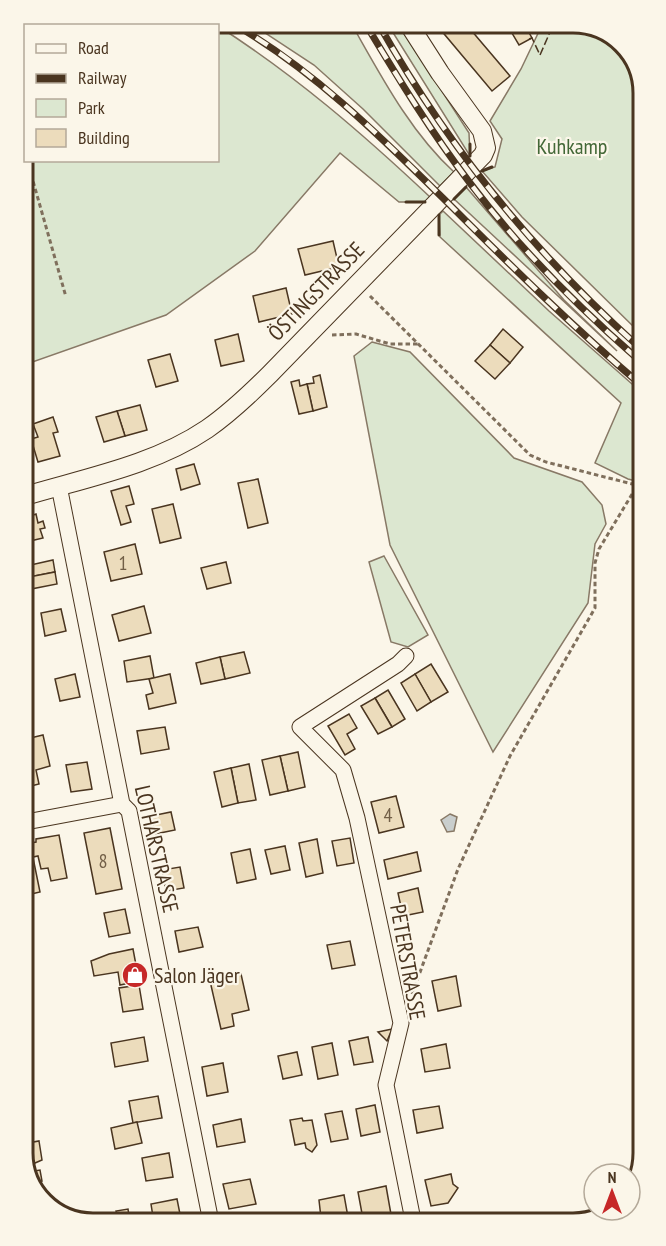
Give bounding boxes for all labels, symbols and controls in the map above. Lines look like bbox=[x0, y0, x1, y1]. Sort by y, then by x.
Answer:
legend bbox=[24, 24, 219, 162]
text: Road bbox=[78, 36, 109, 59]
text: Railway bbox=[78, 66, 127, 89]
text: Park bbox=[78, 96, 105, 119]
text: Building bbox=[78, 126, 130, 149]
park label: Kuhkamp bbox=[537, 132, 607, 160]
street label: ÖSTINGSTRASSE bbox=[262, 236, 370, 346]
house number: 1 bbox=[119, 550, 128, 576]
street label: LOTHARSTRASSE bbox=[129, 783, 185, 915]
house number: 4 bbox=[384, 802, 393, 828]
house number: 8 bbox=[99, 848, 108, 874]
street label: PETERSTRASSE bbox=[384, 902, 432, 1022]
shop icon: Salon Jäger bbox=[120, 960, 150, 990]
place label: Salon Jäger bbox=[154, 961, 240, 989]
north arrow bbox=[582, 1162, 642, 1222]
text: N bbox=[608, 1167, 616, 1187]

